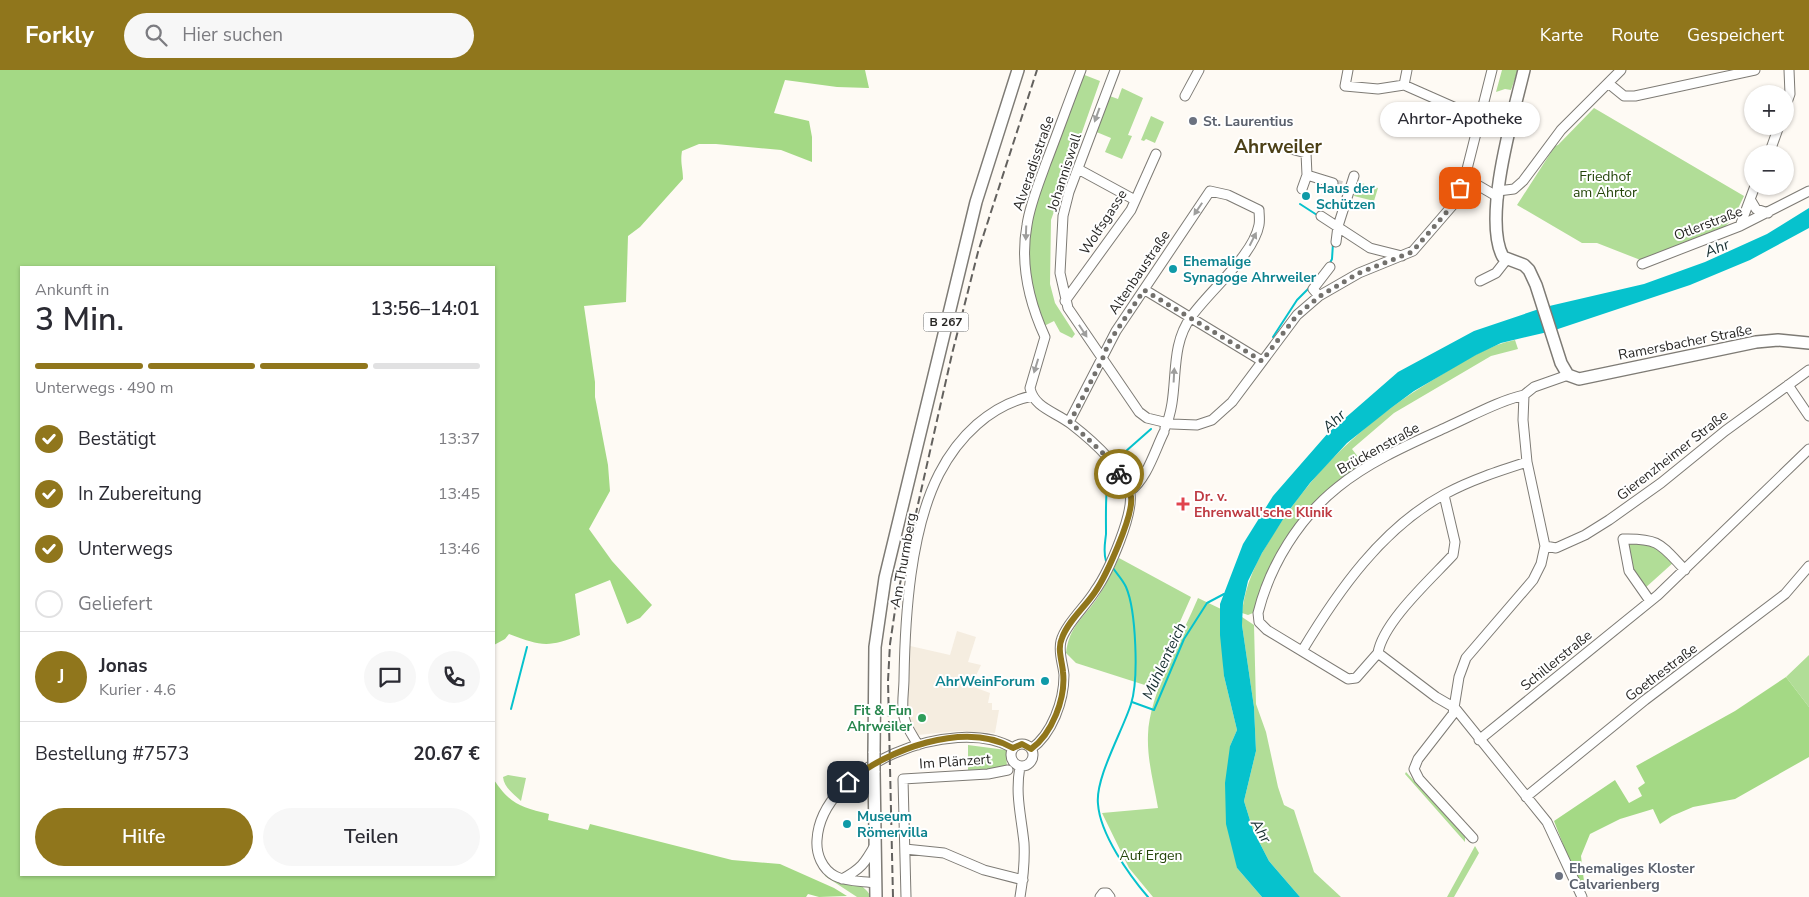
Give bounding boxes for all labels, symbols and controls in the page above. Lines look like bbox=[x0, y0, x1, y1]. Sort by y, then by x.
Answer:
search box bbox=[124, 13, 474, 58]
text: Forkly bbox=[25, 19, 94, 51]
icon: search bbox=[142, 21, 170, 49]
text: Hier suchen bbox=[182, 22, 283, 48]
text: Karte bbox=[1540, 23, 1583, 47]
text: Route bbox=[1611, 23, 1659, 47]
text: Gespeichert bbox=[1687, 23, 1784, 47]
map controls bbox=[1744, 85, 1794, 195]
button: + bbox=[1744, 85, 1794, 135]
callout: Ahrtor-Apotheke bbox=[1380, 103, 1540, 138]
one-way arrow bbox=[1093, 108, 1100, 123]
text: Ahrtor-Apotheke bbox=[1398, 108, 1522, 130]
place label: St. Laurentius bbox=[1203, 112, 1293, 131]
street label: Alveradisstraße bbox=[1008, 113, 1059, 213]
marker: St. Laurentius bbox=[1187, 115, 1199, 127]
street label: Johanniswall bbox=[1043, 130, 1086, 214]
district label: Ahrweiler bbox=[1234, 134, 1323, 160]
button: − bbox=[1744, 145, 1794, 195]
pin bbox=[1439, 167, 1481, 209]
park label: Friedhof am Ahrtor bbox=[1573, 167, 1637, 202]
icon: bag bbox=[1446, 174, 1474, 202]
place label: Haus der Schützen bbox=[1316, 179, 1375, 214]
street label: Wolfsgasse bbox=[1075, 186, 1132, 259]
marker: Haus der Schützen bbox=[1300, 190, 1312, 202]
one-way arrow bbox=[1193, 202, 1203, 215]
street label: Otlerstraße bbox=[1671, 202, 1745, 245]
one-way arrow bbox=[1022, 226, 1030, 242]
street label: Altenbaustraße bbox=[1104, 226, 1175, 318]
one-way arrow bbox=[1249, 231, 1257, 246]
water label: Ahr bbox=[1701, 234, 1733, 262]
place label: Ehemalige Synagoge Ahrweiler bbox=[1183, 252, 1317, 287]
marker: Ehemalige Synagoge Ahrweiler bbox=[1167, 263, 1179, 275]
text: Ankunft in bbox=[35, 279, 109, 301]
text: 13:56–14:01 bbox=[370, 296, 480, 322]
text: 3 Min. bbox=[35, 298, 124, 341]
road number: B 267 bbox=[924, 312, 968, 332]
street label: Ramersbacher Straße bbox=[1617, 320, 1754, 365]
one-way arrow bbox=[1078, 324, 1088, 338]
one-way arrow bbox=[1032, 359, 1040, 374]
one-way arrow bbox=[1171, 367, 1179, 383]
text: Unterwegs · 490 m bbox=[35, 377, 173, 399]
water label: Ahr bbox=[1317, 405, 1350, 437]
street label: Gierenzheimer Straße bbox=[1613, 406, 1732, 505]
street label: Brückenstraße bbox=[1334, 418, 1423, 479]
icon: check bbox=[35, 425, 63, 453]
text: Bestätigt bbox=[78, 426, 156, 452]
text: 13:37 bbox=[438, 428, 480, 450]
courier bbox=[1094, 449, 1144, 499]
icon: bike bbox=[1105, 460, 1133, 488]
icon: check bbox=[35, 480, 63, 508]
text: In Zubereitung bbox=[78, 481, 202, 507]
text: 13:45 bbox=[438, 483, 480, 505]
place label: Dr. v. Ehrenwall'sche Klinik bbox=[1194, 487, 1333, 522]
marker: Dr. v. Ehrenwall'sche Klinik bbox=[1176, 497, 1190, 511]
street label: Am Thurmberg bbox=[886, 511, 921, 609]
icon: check bbox=[35, 535, 63, 563]
text: Unterwegs bbox=[78, 536, 173, 562]
text: 13:46 bbox=[438, 538, 480, 560]
text: Geliefert bbox=[78, 591, 152, 617]
water label: Mühlenteich bbox=[1137, 619, 1191, 703]
street label: Schillerstraße bbox=[1517, 626, 1596, 695]
street label: Goethestraße bbox=[1621, 639, 1701, 706]
button: chat bbox=[364, 651, 416, 703]
button: phone bbox=[428, 651, 480, 703]
text: Jonas bbox=[99, 653, 147, 679]
text: J bbox=[58, 664, 64, 690]
place label: AhrWeinForum bbox=[935, 672, 1035, 691]
marker: AhrWeinForum bbox=[1039, 675, 1051, 687]
text: Kurier · 4.6 bbox=[99, 679, 176, 701]
place label: Fit & Fun Ahrweiler bbox=[847, 701, 913, 736]
marker: Fit & Fun Ahrweiler bbox=[916, 712, 928, 724]
text: Bestellung #7573 bbox=[35, 741, 189, 767]
text: 20.67 € bbox=[413, 741, 480, 767]
street label: Im Plänzert bbox=[919, 750, 992, 773]
pin bbox=[827, 761, 869, 803]
icon: home bbox=[834, 768, 862, 796]
place label: Museum Römervilla bbox=[857, 807, 928, 842]
button: Hilfe bbox=[35, 808, 253, 866]
button: Teilen bbox=[263, 808, 480, 866]
water label: Ahr bbox=[1246, 814, 1276, 847]
marker: Museum Römervilla bbox=[841, 818, 853, 830]
park label: Auf Ergen bbox=[1119, 846, 1183, 865]
place label: Ehemaliges Kloster Calvarienberg bbox=[1569, 859, 1695, 894]
marker: Ehemaliges Kloster Calvarienberg bbox=[1553, 870, 1565, 882]

